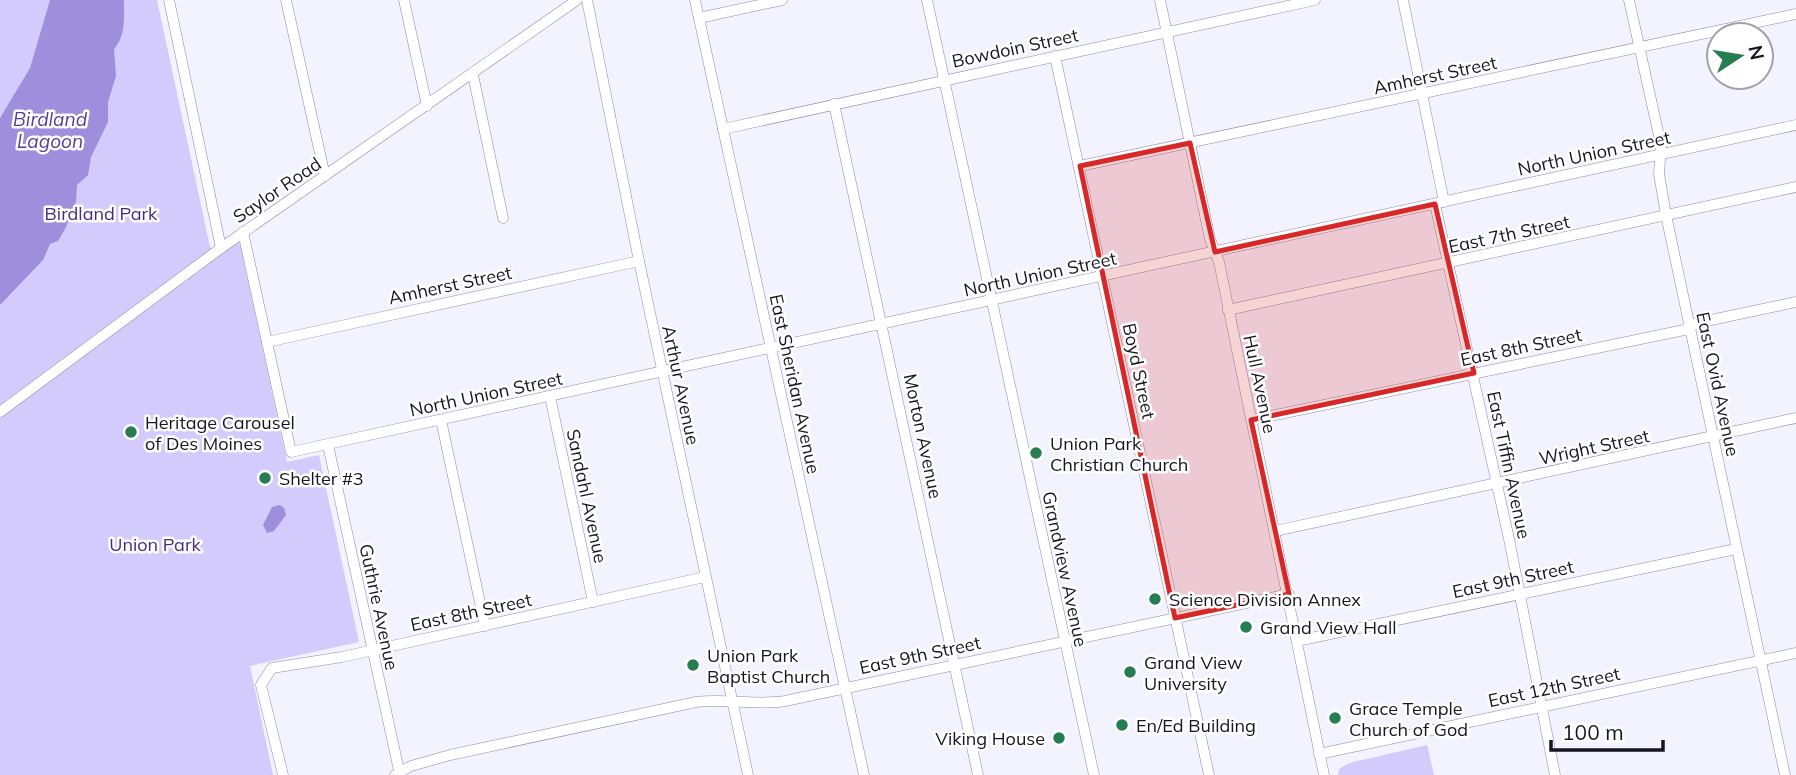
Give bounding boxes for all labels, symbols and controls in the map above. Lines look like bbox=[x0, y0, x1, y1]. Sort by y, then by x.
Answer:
north arrow bbox=[1705, 21, 1775, 91]
street label: Bowdoin Street bbox=[950, 23, 1080, 73]
text: N bbox=[1743, 43, 1770, 62]
street label: Amherst Street bbox=[1371, 51, 1499, 99]
water label: Birdland Lagoon bbox=[13, 107, 88, 153]
street label: North Union Street bbox=[1516, 126, 1672, 180]
street label: Saylor Road bbox=[229, 152, 325, 228]
park label: Birdland Park bbox=[45, 202, 158, 225]
street label: East 7th Street bbox=[1446, 210, 1572, 258]
street label: North Union Street bbox=[962, 247, 1118, 301]
street label: Amherst Street bbox=[386, 261, 514, 309]
street label: East Sheridan Avenue bbox=[765, 292, 825, 476]
street label: East Ovid Avenue bbox=[1691, 310, 1745, 458]
street label: Boyd Street bbox=[1118, 321, 1160, 421]
street label: Arthur Avenue bbox=[657, 323, 705, 447]
street label: East 8th Street bbox=[1458, 323, 1584, 371]
street label: Hull Avenue bbox=[1238, 333, 1282, 435]
street label: North Union Street bbox=[408, 367, 564, 421]
street label: Morton Avenue bbox=[899, 371, 947, 501]
street label: East Tiffin Avenue bbox=[1482, 389, 1536, 541]
place label: Heritage Carousel of Des Moines bbox=[145, 411, 295, 455]
marker: Heritage Carousel of Des Moines bbox=[123, 424, 139, 440]
street label: Wright Street bbox=[1537, 424, 1651, 470]
street label: Sandahl Avenue bbox=[562, 427, 612, 565]
place label: Union Park Christian Church bbox=[1050, 432, 1188, 476]
marker: Union Park Christian Church bbox=[1028, 445, 1044, 461]
place label: Shelter #3 bbox=[279, 467, 364, 490]
marker: Shelter #3 bbox=[257, 470, 273, 486]
street label: Grandview Avenue bbox=[1037, 489, 1093, 649]
park label: Union Park bbox=[109, 533, 201, 556]
street label: Guthrie Avenue bbox=[354, 542, 404, 672]
street label: East 9th Street bbox=[1450, 555, 1576, 603]
street label: East 8th Street bbox=[408, 588, 534, 636]
place label: Science Division Annex bbox=[1169, 588, 1361, 611]
marker: Science Division Annex bbox=[1147, 591, 1163, 607]
place label: Grand View Hall bbox=[1260, 616, 1396, 639]
marker: Grand View Hall bbox=[1238, 619, 1254, 635]
street label: East 9th Street bbox=[857, 631, 983, 679]
place label: Union Park Baptist Church bbox=[707, 644, 830, 688]
place label: Grand View University bbox=[1144, 651, 1243, 695]
marker: Union Park Baptist Church bbox=[685, 657, 701, 673]
street label: East 12th Street bbox=[1486, 662, 1622, 712]
marker: Grand View University bbox=[1122, 664, 1138, 680]
place label: Grace Temple Church of God bbox=[1349, 697, 1468, 741]
scale bar bbox=[1551, 708, 1663, 752]
marker: Grace Temple Church of God bbox=[1327, 710, 1343, 726]
place label: En/Ed Building bbox=[1136, 714, 1256, 737]
marker: En/Ed Building bbox=[1114, 717, 1130, 733]
text: 100 m bbox=[1562, 719, 1624, 745]
place label: Viking House bbox=[935, 727, 1045, 750]
marker: Viking House bbox=[1051, 730, 1067, 746]

